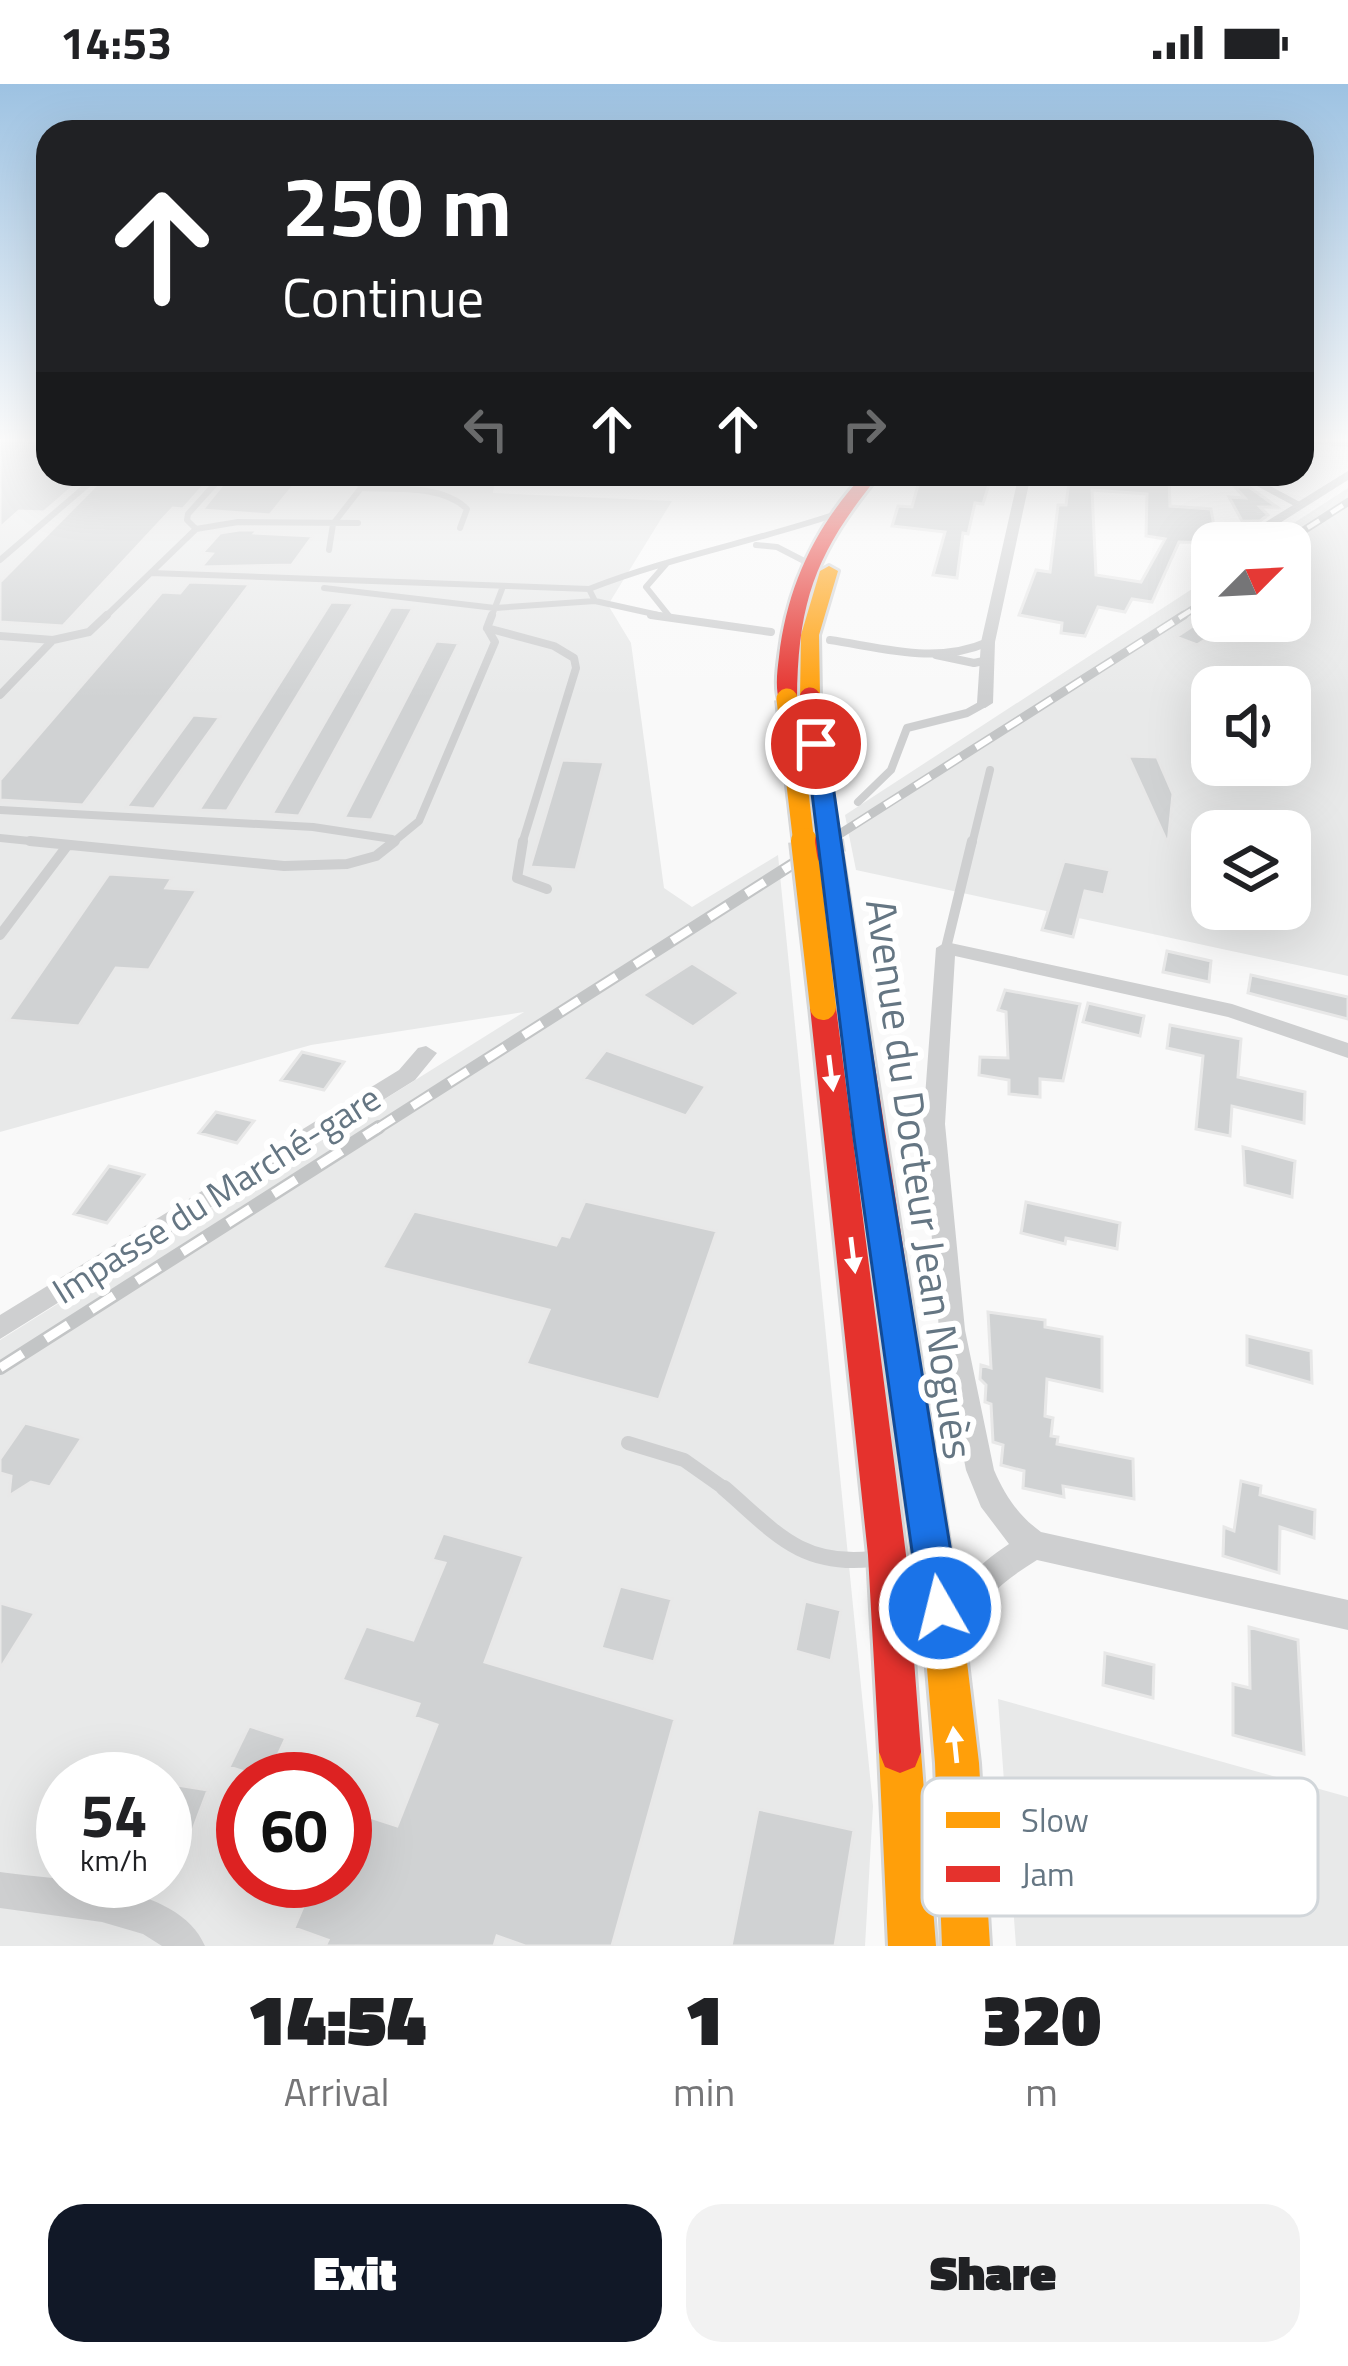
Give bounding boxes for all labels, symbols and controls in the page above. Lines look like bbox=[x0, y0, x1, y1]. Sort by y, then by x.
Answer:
text: 14:53 bbox=[60, 8, 172, 76]
text: 250 m bbox=[282, 141, 512, 269]
icon: ahead bbox=[84, 168, 240, 324]
text: Continue bbox=[282, 256, 484, 338]
icon: left bbox=[453, 396, 519, 462]
icon: ahead bbox=[579, 396, 645, 462]
icon: ahead bbox=[705, 396, 771, 462]
icon: right bbox=[831, 396, 897, 462]
north arrow bbox=[1191, 522, 1311, 642]
map controls bbox=[1191, 522, 1311, 930]
button: sound bbox=[1191, 666, 1311, 786]
pin bbox=[765, 693, 867, 795]
icon: arrive bbox=[783, 711, 849, 777]
button: layers bbox=[1191, 810, 1311, 930]
street label: Avenue du Docteur Jean Noguès bbox=[850, 895, 992, 1463]
one-way arrow bbox=[822, 1055, 841, 1092]
street label: Impasse du Marché-gare bbox=[41, 1070, 391, 1317]
one-way arrow bbox=[843, 1237, 862, 1274]
position arrow bbox=[877, 1545, 1003, 1671]
one-way arrow bbox=[946, 1726, 965, 1763]
speed limit sign: 60 bbox=[216, 1752, 372, 1908]
text: 54 bbox=[80, 1769, 148, 1860]
legend bbox=[922, 1778, 1318, 1916]
text: Slow bbox=[1021, 1795, 1089, 1845]
text: km/h bbox=[80, 1837, 148, 1883]
text: Jam bbox=[1021, 1849, 1075, 1899]
text: 14:54 bbox=[247, 1963, 426, 2073]
text: 1 bbox=[684, 1963, 724, 2073]
text: 320 bbox=[982, 1963, 1101, 2073]
text: Arrival bbox=[284, 2062, 389, 2121]
text: min bbox=[673, 2062, 735, 2121]
text: m bbox=[1025, 2062, 1058, 2121]
button: Exit bbox=[48, 2204, 662, 2342]
button: Share bbox=[686, 2204, 1300, 2342]

